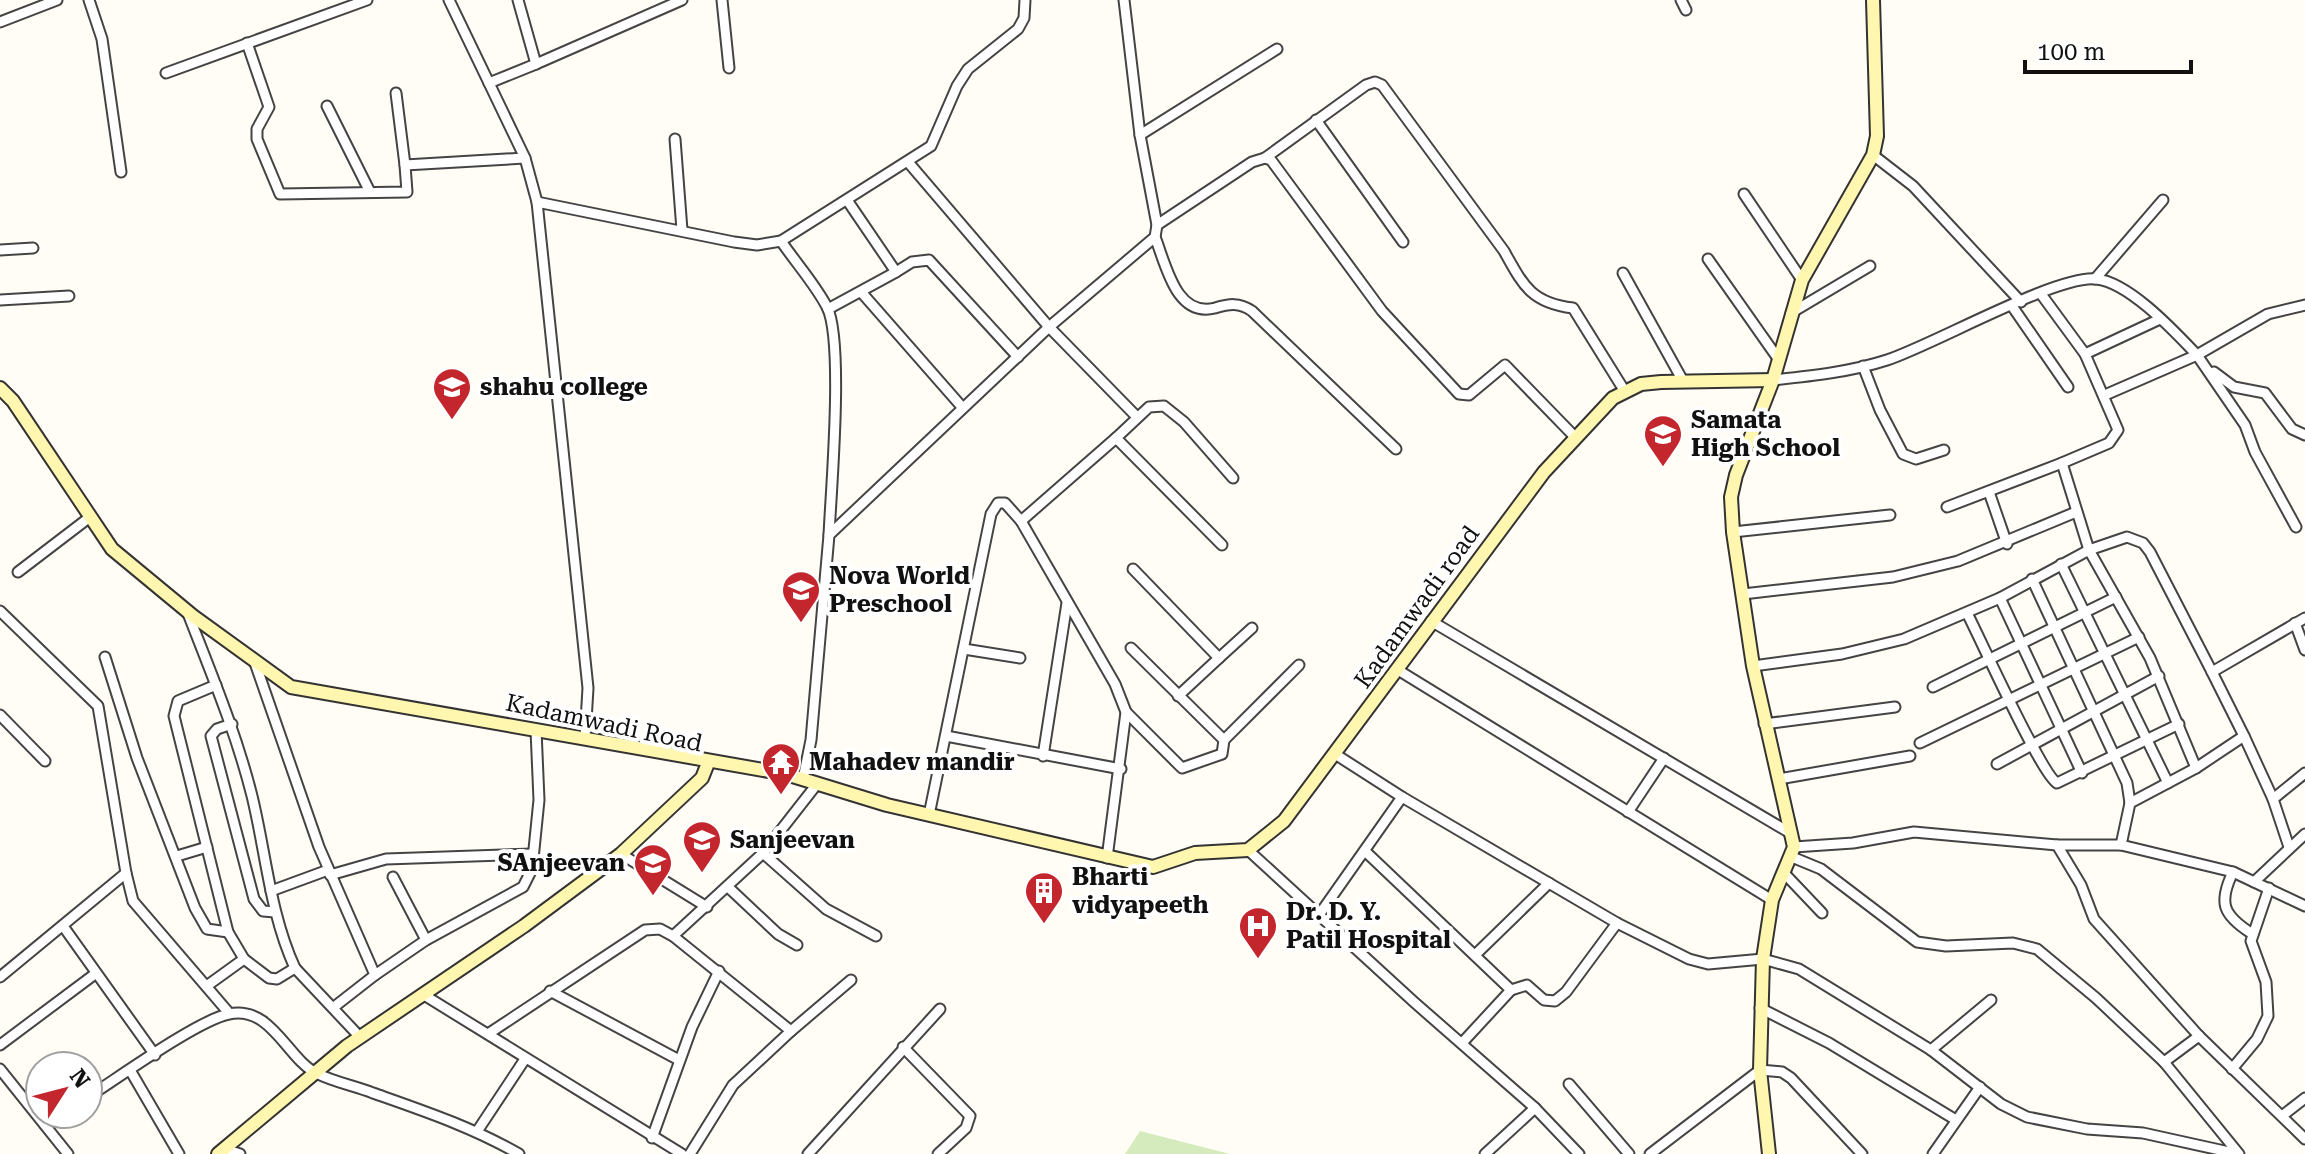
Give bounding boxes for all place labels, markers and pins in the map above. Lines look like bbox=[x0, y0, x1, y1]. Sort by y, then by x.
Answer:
school or university icon: shahu college bbox=[431, 366, 473, 421]
place label: shahu college bbox=[480, 373, 648, 401]
place label: Samata High School bbox=[1691, 406, 1840, 462]
school or university icon: Samata High School bbox=[1642, 413, 1684, 468]
place label: Nova World Preschool bbox=[829, 562, 970, 618]
school or university icon: Nova World Preschool bbox=[780, 569, 822, 624]
temple icon: Mahadev mandir bbox=[760, 741, 802, 796]
place label: Mahadev mandir bbox=[809, 748, 1015, 776]
school or university icon: Sanjeevan bbox=[681, 819, 723, 874]
place label: Sanjeevan bbox=[730, 826, 855, 854]
school or university icon: SAnjeevan bbox=[632, 842, 674, 897]
place label: SAnjeevan bbox=[497, 849, 625, 877]
place label: Bharti vidyapeeth bbox=[1072, 863, 1209, 919]
building icon: Bharti vidyapeeth bbox=[1023, 870, 1065, 925]
place label: Dr. D. Y. Patil Hospital bbox=[1286, 898, 1451, 954]
hospital icon: Dr. D. Y. Patil Hospital bbox=[1237, 905, 1279, 960]

